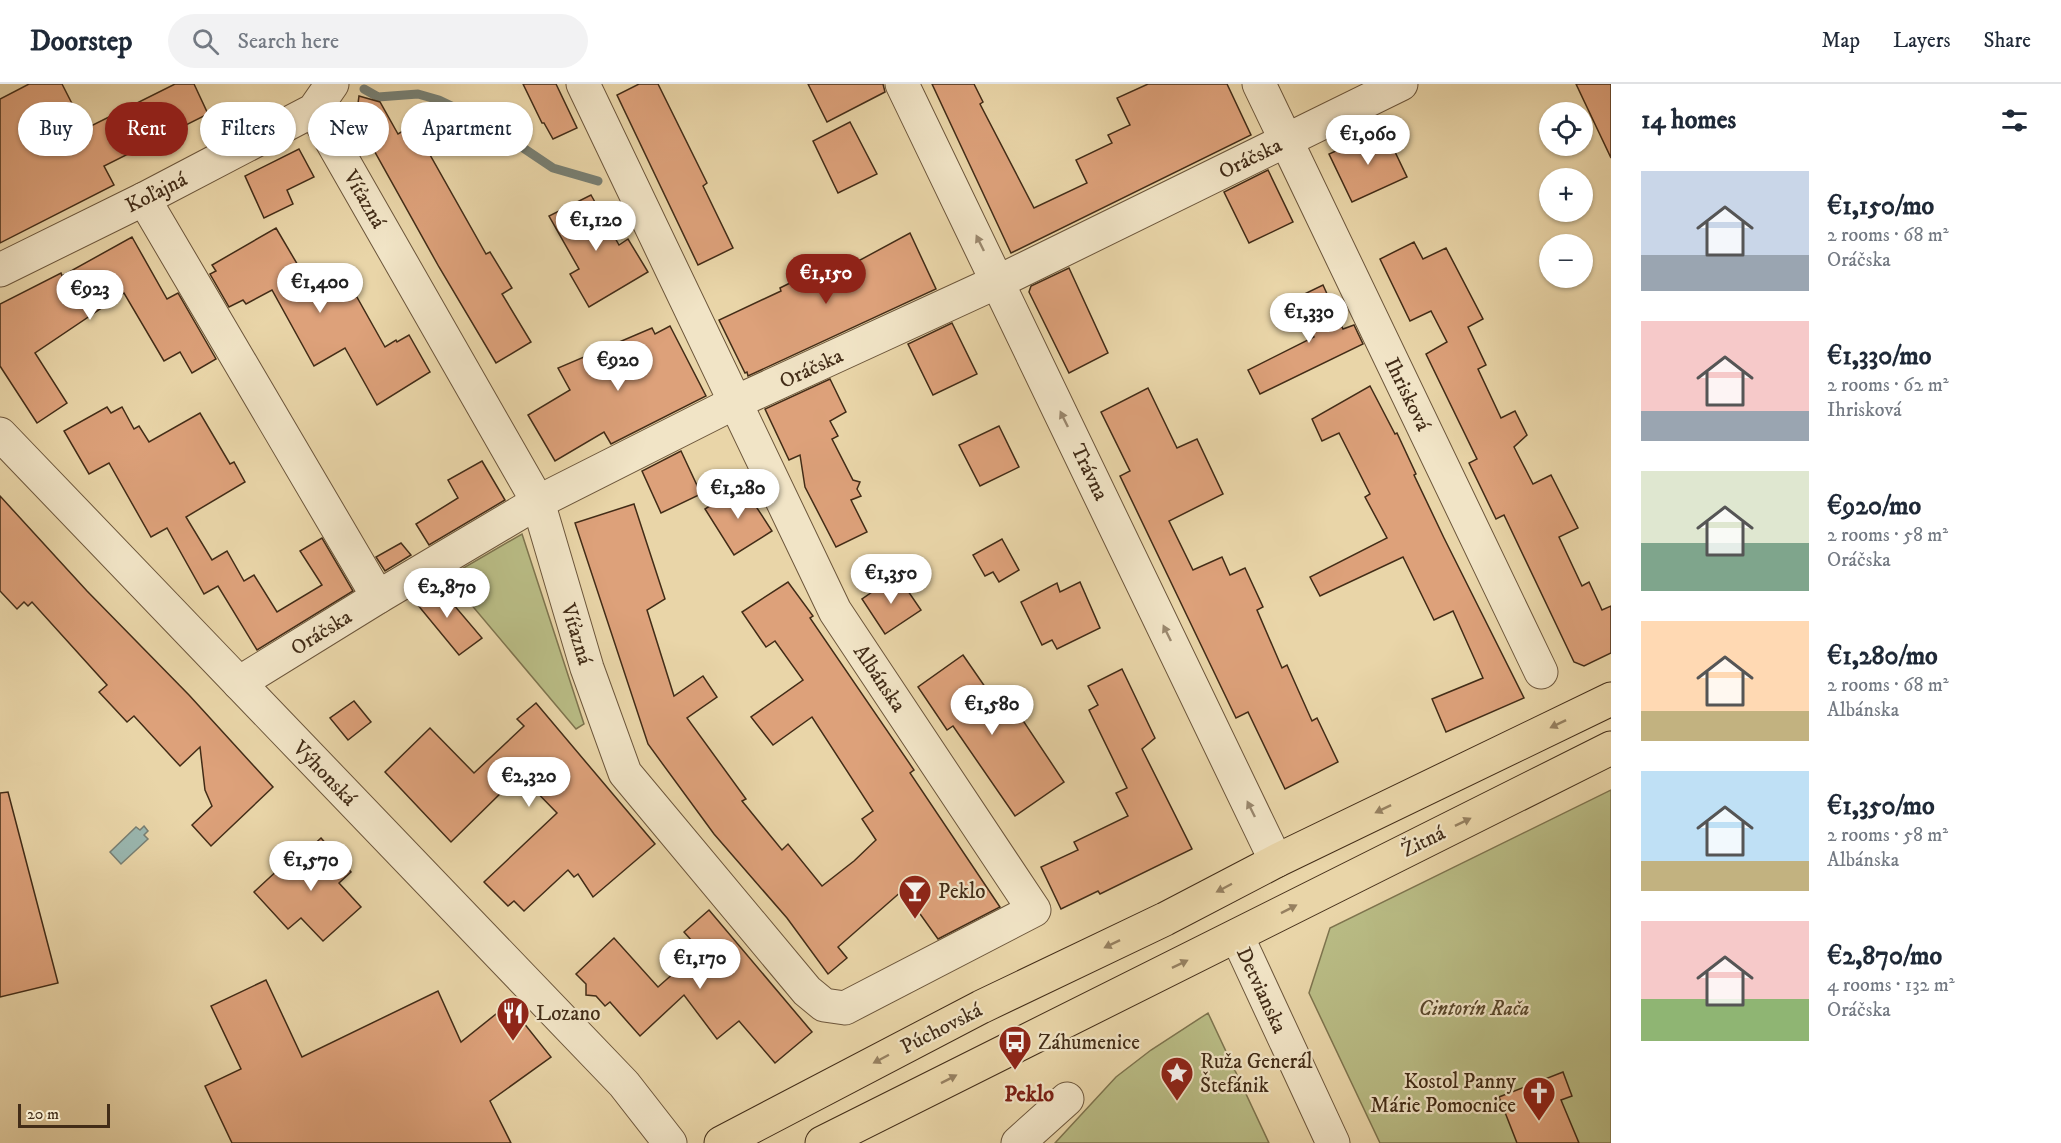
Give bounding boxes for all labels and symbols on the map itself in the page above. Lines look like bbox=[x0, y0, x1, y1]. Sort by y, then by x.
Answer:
pin: €1,060 bbox=[1319, 115, 1417, 166]
street label: Oráčska bbox=[1215, 132, 1286, 185]
street label: Víťazná bbox=[337, 165, 391, 233]
street label: Koľajná bbox=[121, 166, 192, 219]
pin: €1,120 bbox=[547, 201, 645, 252]
one-way arrow bbox=[975, 235, 984, 252]
pin: €1,150 bbox=[777, 254, 875, 305]
pin: €1,400 bbox=[271, 263, 369, 314]
pin: €923 bbox=[54, 270, 126, 321]
pin: €1,330 bbox=[1260, 293, 1358, 344]
pin: €920 bbox=[582, 341, 654, 392]
street label: Oráčska bbox=[776, 343, 847, 395]
street label: Ihrisková bbox=[1378, 353, 1436, 435]
one-way arrow bbox=[1060, 410, 1070, 428]
street label: Trávna bbox=[1064, 440, 1114, 505]
pin: €1,280 bbox=[689, 469, 787, 520]
pin: €1,350 bbox=[842, 554, 940, 605]
pin: €2,870 bbox=[398, 568, 496, 619]
street label: Víťazná bbox=[554, 600, 598, 668]
street label: Oráčska bbox=[286, 604, 357, 662]
one-way arrow bbox=[1162, 624, 1171, 641]
street label: Albánska bbox=[847, 640, 911, 717]
pin: €1,580 bbox=[943, 685, 1041, 736]
one-way arrow bbox=[1550, 720, 1567, 729]
street label: Výhonská bbox=[286, 735, 362, 812]
pin: €2,320 bbox=[480, 757, 578, 808]
one-way arrow bbox=[1246, 800, 1255, 817]
one-way arrow bbox=[1374, 805, 1391, 814]
one-way arrow bbox=[1454, 817, 1472, 827]
street label: Žitná bbox=[1396, 818, 1450, 864]
pin: €1,570 bbox=[262, 841, 360, 892]
bar icon: Peklo bbox=[897, 873, 933, 920]
place label: Peklo bbox=[938, 879, 985, 905]
one-way arrow bbox=[1216, 884, 1233, 893]
one-way arrow bbox=[1280, 904, 1297, 914]
pin: €1,170 bbox=[651, 939, 749, 990]
one-way arrow bbox=[1104, 939, 1121, 949]
street label: Detvianska bbox=[1230, 943, 1292, 1038]
one-way arrow bbox=[1172, 959, 1189, 968]
restaurant icon: Lozano bbox=[495, 995, 531, 1042]
park label: Cintorín Rača bbox=[1419, 996, 1529, 1022]
street label: Púchovská bbox=[896, 997, 987, 1060]
place label: Lozano bbox=[536, 1001, 601, 1027]
bus stop icon: Záhumenice bbox=[997, 1024, 1033, 1071]
place label: Záhumenice bbox=[1038, 1030, 1140, 1056]
place label: Ruža Generál Štefánik bbox=[1200, 1049, 1313, 1099]
one-way arrow bbox=[873, 1054, 890, 1064]
place icon: Ruža Generál Štefánik bbox=[1159, 1055, 1195, 1102]
place label: Kostol Panny Márie Pomocnice bbox=[1370, 1069, 1517, 1119]
one-way arrow bbox=[941, 1074, 958, 1084]
church icon: Kostol Panny Márie Pomocnice bbox=[1521, 1075, 1557, 1122]
district label: Peklo bbox=[1004, 1081, 1054, 1108]
scale bar bbox=[18, 1101, 110, 1128]

